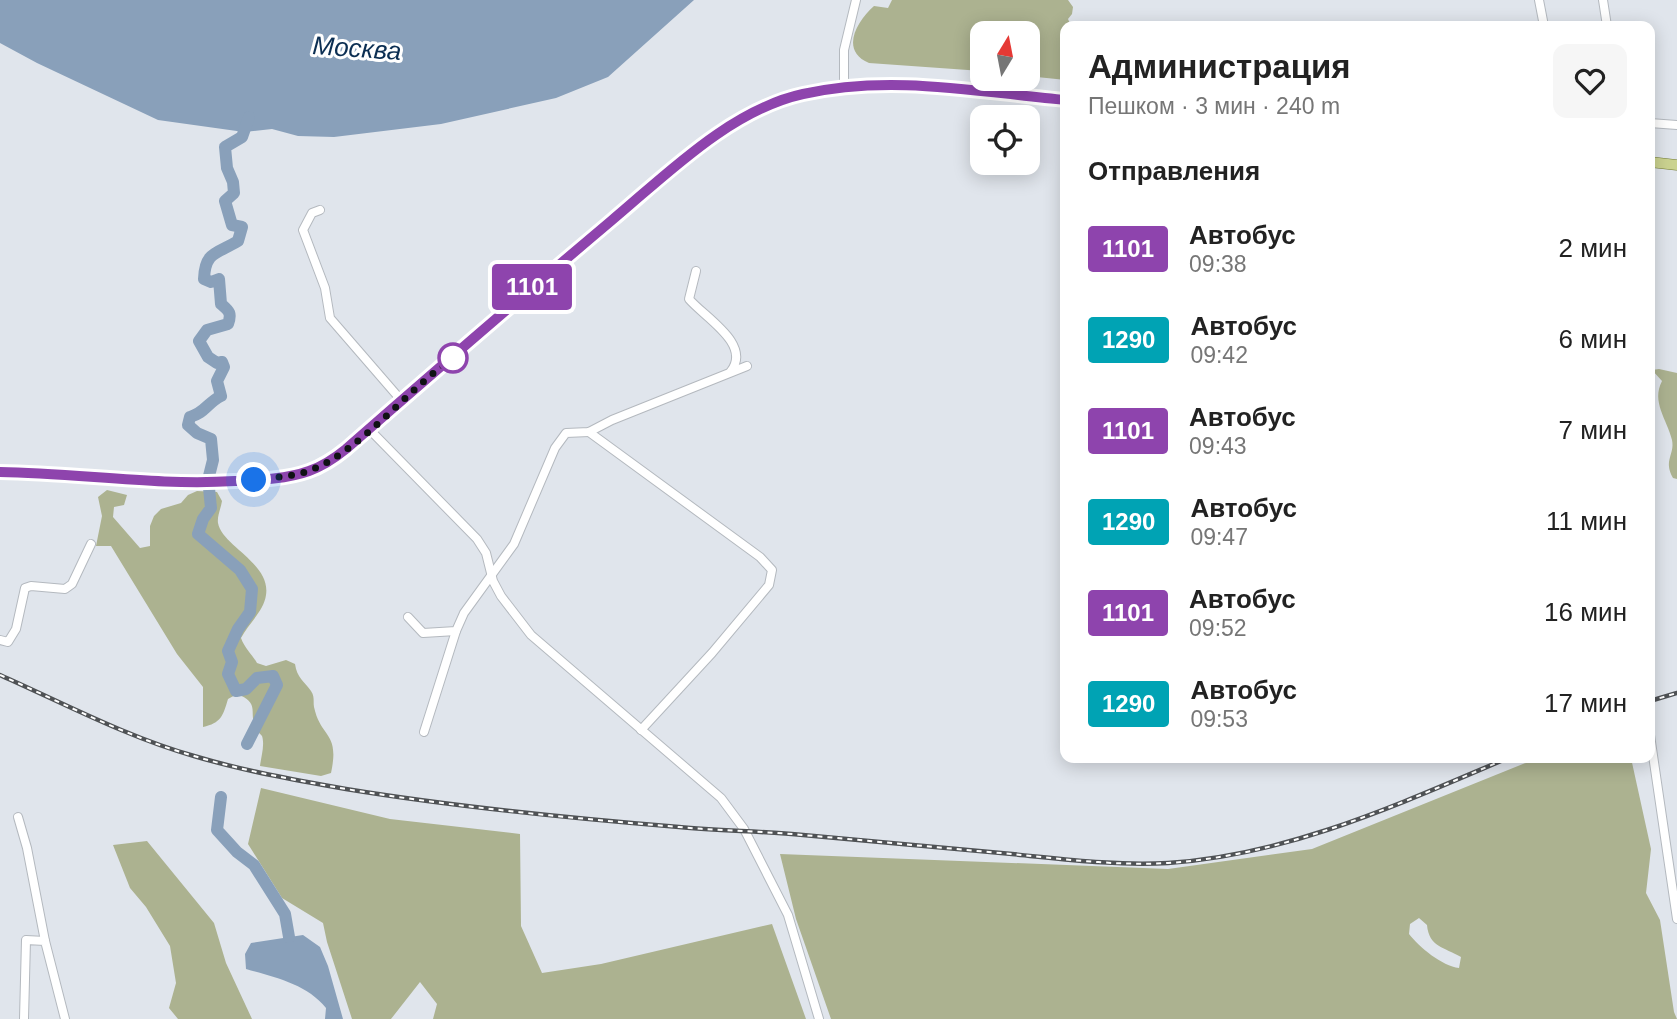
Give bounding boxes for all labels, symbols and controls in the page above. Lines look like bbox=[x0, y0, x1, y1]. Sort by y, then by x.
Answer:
north arrow bbox=[970, 21, 1040, 91]
map controls bbox=[970, 21, 1040, 175]
water label: Москва bbox=[312, 30, 402, 66]
button: heart bbox=[1553, 44, 1627, 118]
text: Администрация bbox=[1088, 48, 1351, 85]
text: Пешком · 3 мин · 240 m bbox=[1088, 93, 1340, 119]
button: locate bbox=[970, 105, 1040, 175]
text: Отправления bbox=[1088, 156, 1260, 186]
text: Автобус bbox=[1189, 220, 1296, 250]
text: 2 мин bbox=[1559, 233, 1627, 263]
text: 1101 bbox=[1102, 235, 1154, 262]
text: 09:38 bbox=[1189, 251, 1247, 277]
line badge: 1101 bbox=[483, 264, 581, 310]
text: 1101 bbox=[506, 273, 558, 300]
text: Автобус bbox=[1190, 311, 1297, 341]
text: 6 мин bbox=[1559, 324, 1627, 354]
text: 1290 bbox=[1102, 326, 1155, 353]
text: 09:42 bbox=[1190, 342, 1248, 368]
unlabelled marker bbox=[438, 343, 468, 373]
text: Автобус bbox=[1189, 402, 1296, 432]
text: 7 мин bbox=[1559, 415, 1627, 445]
text: 1101 bbox=[1102, 417, 1154, 444]
text: 09:43 bbox=[1189, 433, 1247, 459]
your location bbox=[236, 462, 271, 497]
text: Автобус bbox=[1190, 493, 1297, 523]
text: 11 мин bbox=[1546, 506, 1627, 536]
text: 1290 bbox=[1102, 508, 1155, 535]
text: 09:47 bbox=[1190, 524, 1248, 550]
text: Автобус bbox=[1189, 584, 1296, 614]
text: 16 мин bbox=[1544, 597, 1627, 627]
text: 1101 bbox=[1102, 599, 1154, 626]
text: 09:52 bbox=[1189, 615, 1247, 641]
text: Автобус bbox=[1190, 675, 1297, 705]
text: 17 мин bbox=[1544, 688, 1627, 718]
text: 1290 bbox=[1102, 690, 1155, 717]
text: 09:53 bbox=[1190, 706, 1248, 732]

